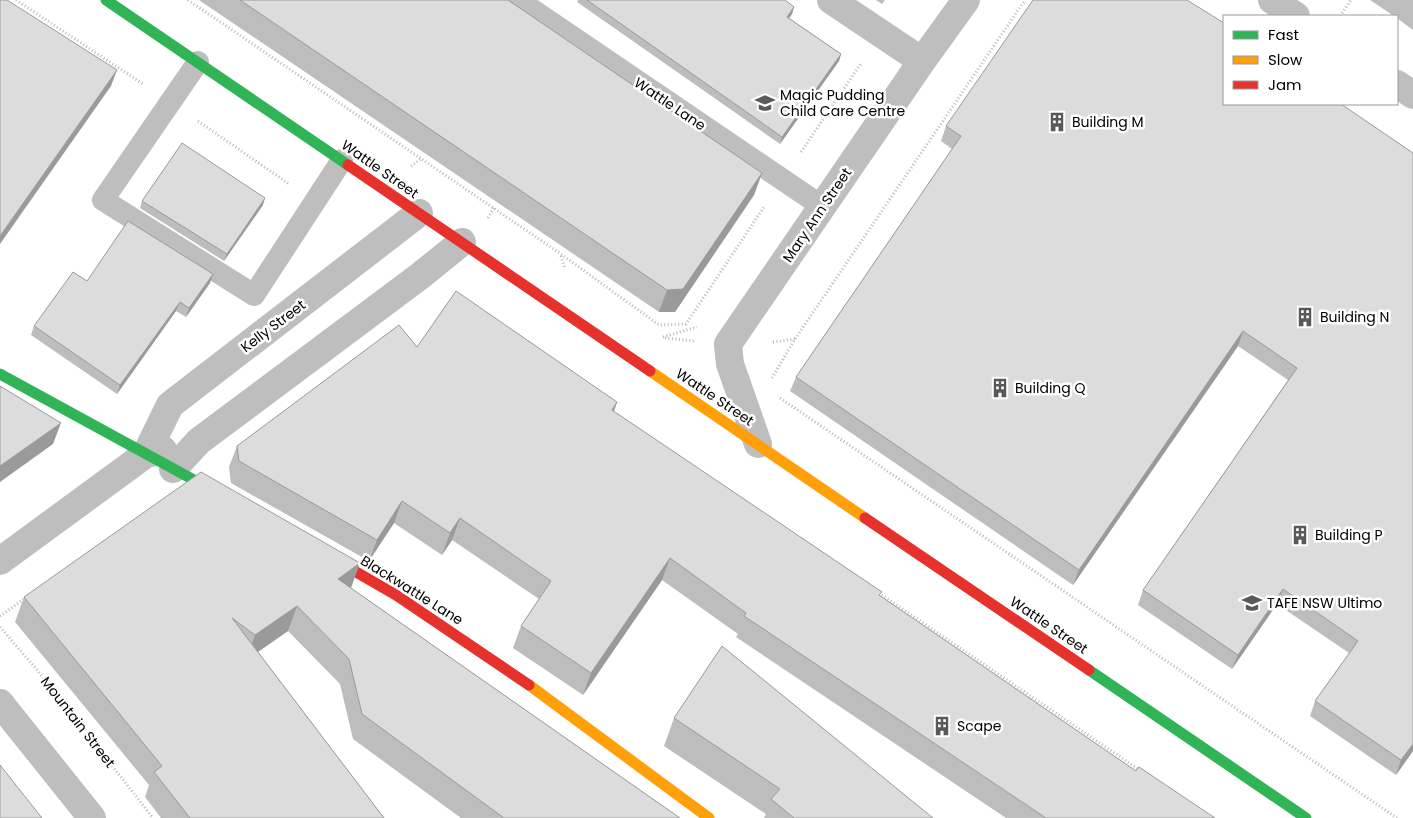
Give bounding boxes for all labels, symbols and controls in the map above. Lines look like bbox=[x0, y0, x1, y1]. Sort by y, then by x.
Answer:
legend bbox=[1223, 15, 1398, 105]
text: Fast bbox=[1268, 24, 1299, 45]
text: Slow bbox=[1268, 49, 1303, 70]
street label: Wattle Lane bbox=[630, 73, 710, 135]
text: Jam bbox=[1268, 74, 1302, 95]
place label: Magic Pudding Child Care Centre bbox=[780, 85, 906, 121]
school or university icon: Magic Pudding Child Care Centre bbox=[754, 92, 776, 114]
building icon: Building M bbox=[1046, 111, 1068, 133]
place label: Building M bbox=[1072, 112, 1144, 132]
street label: Wattle Street bbox=[337, 135, 423, 203]
street label: Mary Ann Street bbox=[778, 164, 856, 266]
street label: Kelly Street bbox=[236, 295, 310, 357]
building icon: Building N bbox=[1294, 306, 1316, 328]
place label: Building N bbox=[1320, 307, 1389, 327]
street label: Wattle Street bbox=[672, 363, 758, 431]
building icon: Building Q bbox=[989, 377, 1011, 399]
place label: Building Q bbox=[1015, 378, 1086, 398]
building icon: Building P bbox=[1289, 524, 1311, 546]
place label: Building P bbox=[1315, 525, 1383, 545]
street label: Blackwattle Lane bbox=[357, 550, 467, 630]
street label: Wattle Street bbox=[1006, 591, 1092, 659]
school or university icon: TAFE NSW Ultimo bbox=[1241, 592, 1263, 614]
place label: TAFE NSW Ultimo bbox=[1267, 593, 1382, 613]
street label: Mountain Street bbox=[36, 672, 120, 772]
building icon: Scape bbox=[931, 715, 953, 737]
place label: Scape bbox=[957, 716, 1002, 736]

